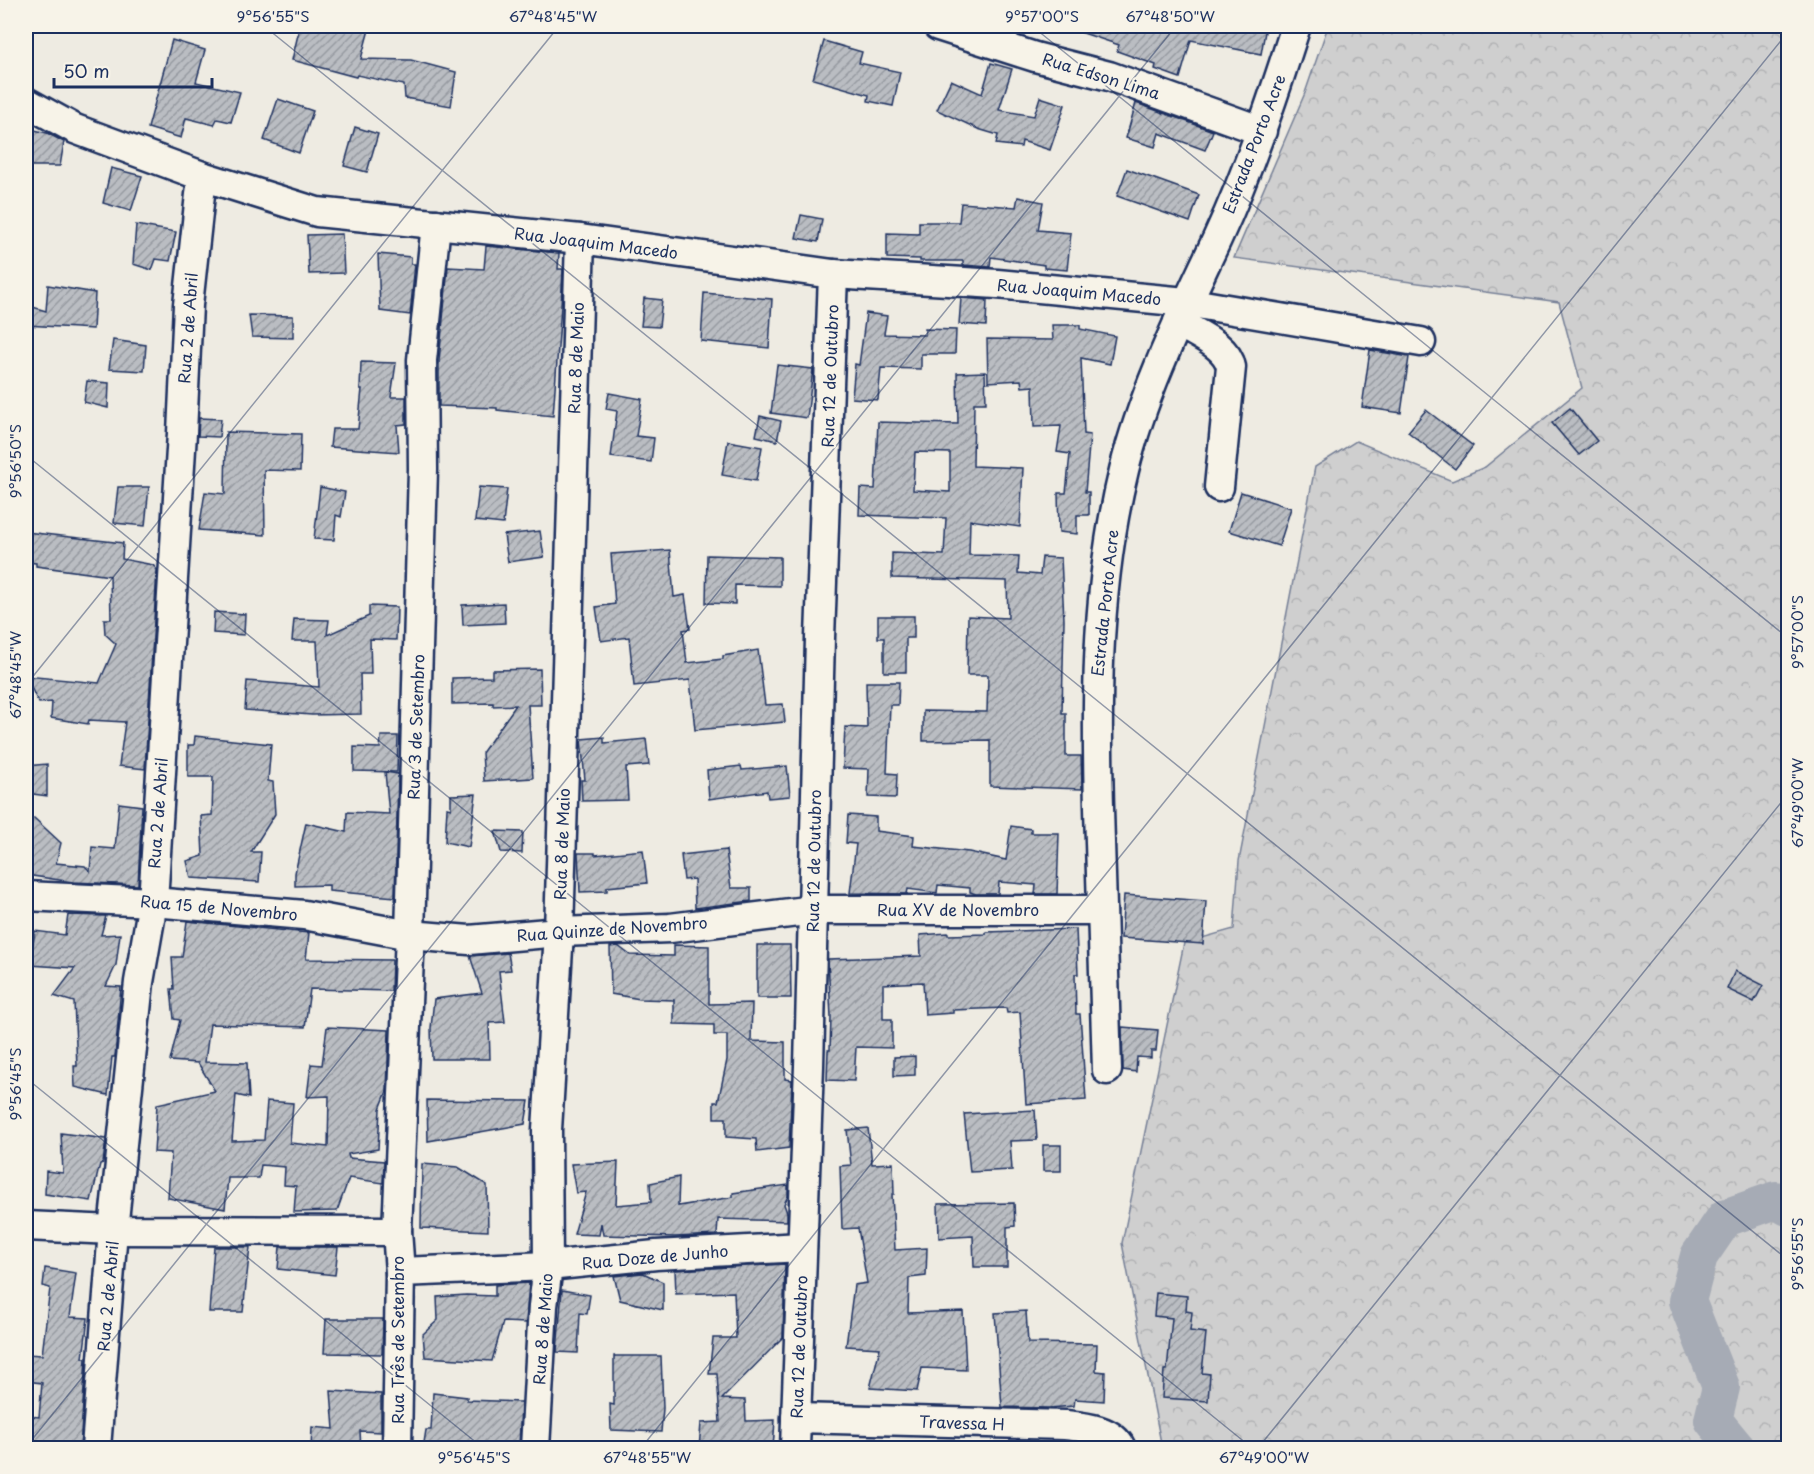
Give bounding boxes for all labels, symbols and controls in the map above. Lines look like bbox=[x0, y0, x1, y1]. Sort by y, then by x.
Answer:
text: 9°56'55"S bbox=[236, 4, 310, 27]
text: 67°48'45"W bbox=[509, 4, 598, 27]
text: 9°57'00"S bbox=[1005, 4, 1079, 27]
text: 67°48'50"W bbox=[1125, 4, 1215, 27]
street label: Rua Edson Lima bbox=[1039, 46, 1163, 104]
scale bar bbox=[54, 51, 212, 89]
text: 50 m bbox=[63, 57, 110, 84]
street label: Estrada Porto Acre bbox=[1215, 70, 1291, 217]
street label: Rua Joaquim Macedo bbox=[513, 220, 679, 264]
street label: Rua 2 de Abril bbox=[171, 272, 203, 384]
street label: Rua Joaquim Macedo bbox=[996, 272, 1162, 310]
street label: Rua 8 de Maio bbox=[561, 301, 589, 414]
street label: Rua 12 de Outubro bbox=[815, 304, 843, 448]
text: 9°56'50"S bbox=[3, 424, 26, 498]
street label: Estrada Porto Acre bbox=[1084, 528, 1124, 678]
text: 9°57'00"S bbox=[1785, 595, 1808, 669]
text: 67°48'45"W bbox=[3, 630, 26, 719]
street label: Rua 3 de Setembro bbox=[400, 654, 430, 800]
street label: Rua 2 de Abril bbox=[141, 757, 173, 869]
text: 67°49'00"W bbox=[1785, 757, 1808, 848]
street label: Rua 8 de Maio bbox=[547, 787, 575, 900]
street label: Rua 12 de Outubro bbox=[800, 789, 826, 933]
street label: Rua 15 de Novembro bbox=[139, 888, 299, 926]
street label: Rua XV de Novembro bbox=[877, 897, 1039, 921]
street label: Rua Quinze de Novembro bbox=[516, 909, 708, 947]
text: 9°56'45"S bbox=[3, 1047, 26, 1121]
text: 9°56'55"S bbox=[1785, 1217, 1808, 1291]
street label: Rua Doze de Junho bbox=[581, 1238, 729, 1274]
street label: Rua 2 de Abril bbox=[90, 1239, 124, 1352]
street label: Rua Três de Setembro bbox=[385, 1256, 409, 1424]
street label: Rua 8 de Maio bbox=[526, 1272, 558, 1386]
street label: Rua 12 de Outubro bbox=[784, 1275, 812, 1419]
street label: Travessa H bbox=[919, 1409, 1005, 1435]
text: 9°56'45"S bbox=[437, 1445, 511, 1468]
text: 67°48'55"W bbox=[603, 1445, 692, 1468]
text: 67°49'00"W bbox=[1219, 1445, 1310, 1468]

